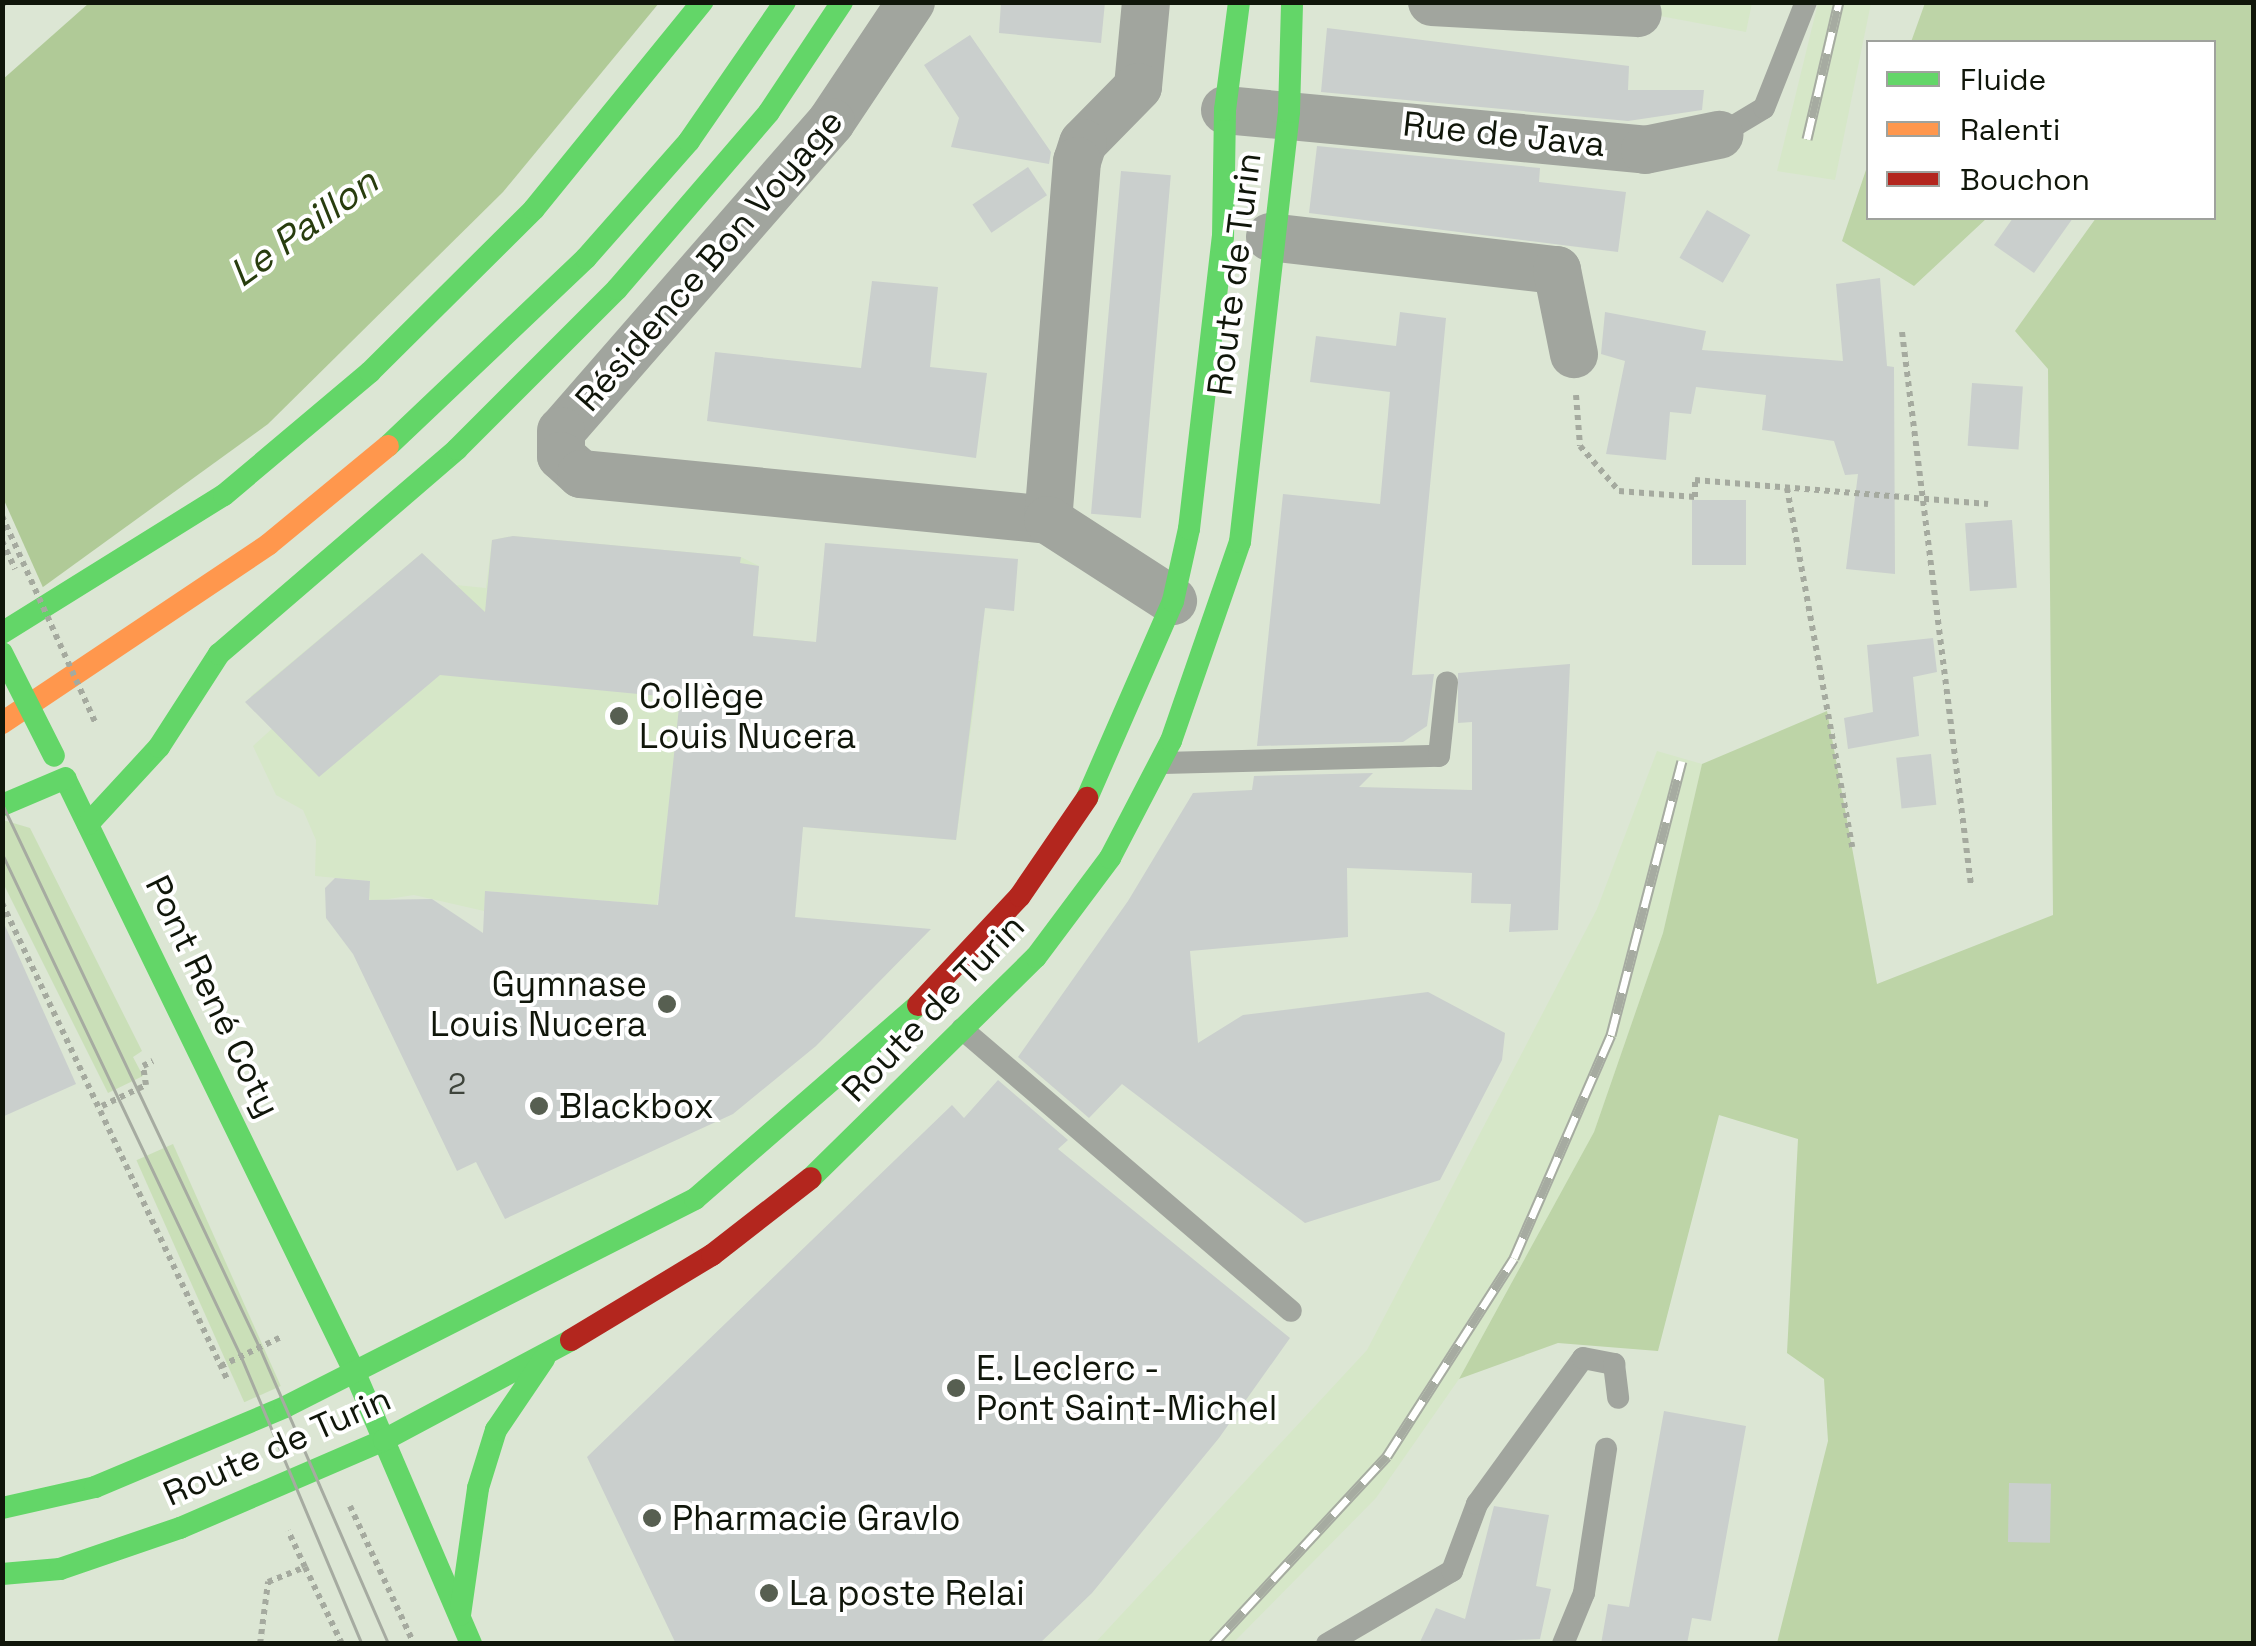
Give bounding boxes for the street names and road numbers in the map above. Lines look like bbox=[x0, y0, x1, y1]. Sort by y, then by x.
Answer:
street label: Résidence Bon Voyage bbox=[566, 100, 852, 420]
street label: Rue de Java bbox=[1401, 103, 1607, 165]
street label: Route de Turin bbox=[1198, 150, 1270, 398]
street label: Pont René Coty bbox=[136, 869, 290, 1123]
street label: Route de Turin bbox=[833, 905, 1033, 1111]
street label: Route de Turin bbox=[157, 1377, 397, 1515]

